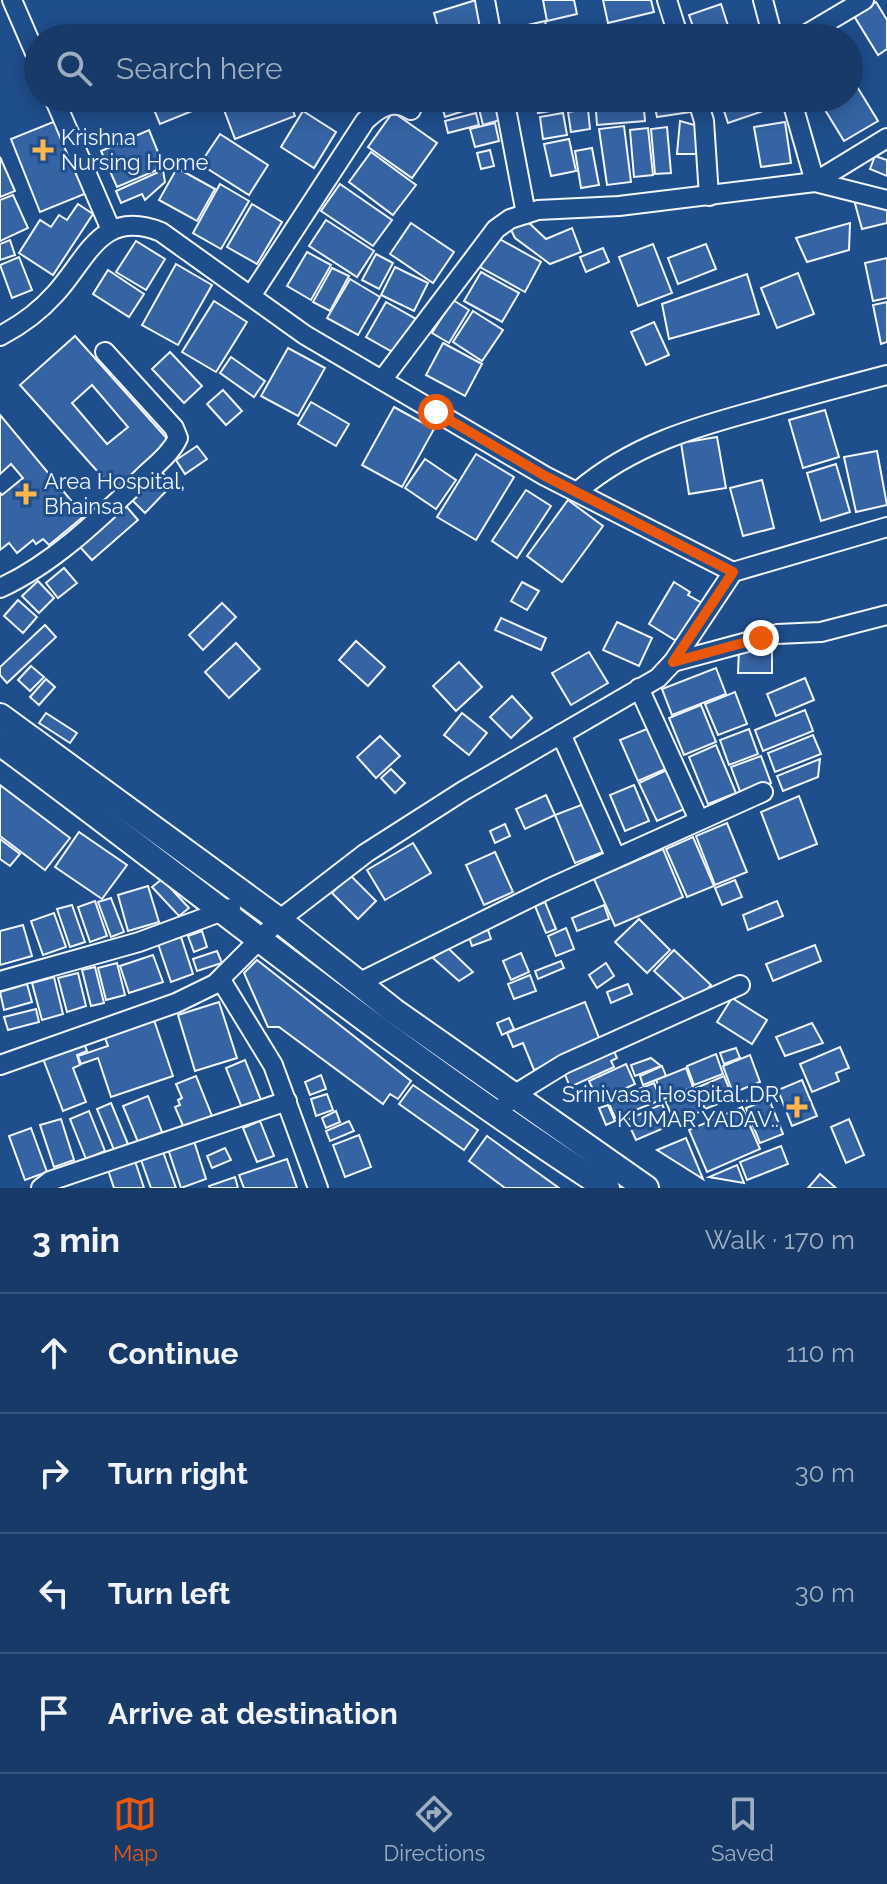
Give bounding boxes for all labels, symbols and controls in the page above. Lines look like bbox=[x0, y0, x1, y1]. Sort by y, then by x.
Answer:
search box bbox=[24, 24, 863, 112]
icon: search bbox=[52, 46, 96, 90]
text: Search here bbox=[116, 51, 283, 86]
place label: Krishna Nursing Home bbox=[61, 124, 209, 175]
marker: Krishna Nursing Home bbox=[32, 139, 54, 161]
route start bbox=[418, 394, 454, 430]
place label: Area Hospital, Bhainsa bbox=[44, 468, 185, 519]
marker: Area Hospital, Bhainsa bbox=[15, 483, 37, 505]
route end bbox=[743, 620, 779, 656]
place label: Srinivasa Hospital..DR KUMAR YADAV.. bbox=[562, 1081, 779, 1132]
marker: Srinivasa Hospital..DR KUMAR YADAV.. bbox=[786, 1096, 808, 1118]
text: 3 min bbox=[32, 1220, 120, 1260]
text: Walk · 170 m bbox=[705, 1225, 855, 1255]
icon: ahead bbox=[32, 1331, 76, 1375]
text: Continue bbox=[108, 1336, 239, 1371]
text: 110 m bbox=[786, 1338, 855, 1368]
icon: right bbox=[32, 1451, 76, 1495]
text: Turn right bbox=[108, 1456, 248, 1491]
text: 30 m bbox=[795, 1458, 855, 1488]
icon: left bbox=[32, 1571, 76, 1615]
text: Turn left bbox=[108, 1576, 230, 1611]
text: 30 m bbox=[795, 1578, 855, 1608]
icon: arrive bbox=[32, 1691, 76, 1735]
text: Arrive at destination bbox=[108, 1696, 398, 1731]
tab: Map bbox=[113, 1792, 158, 1866]
tab: Directions bbox=[384, 1792, 485, 1866]
tab: Saved bbox=[711, 1792, 774, 1866]

